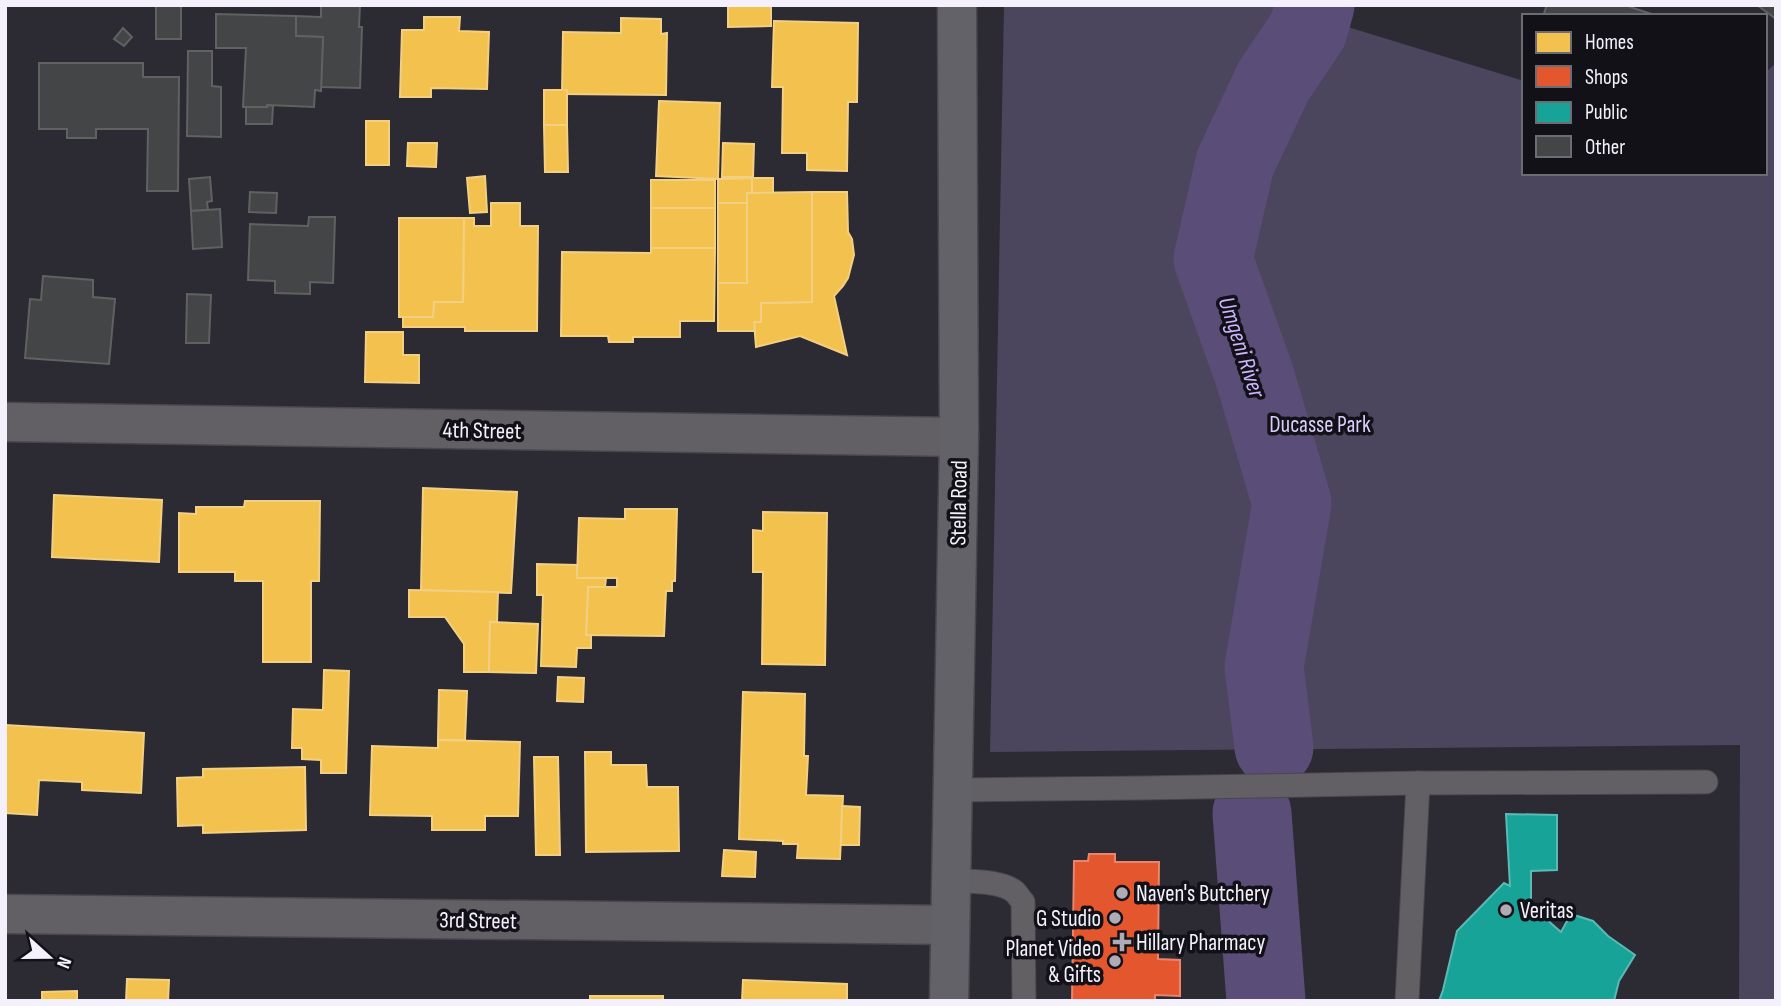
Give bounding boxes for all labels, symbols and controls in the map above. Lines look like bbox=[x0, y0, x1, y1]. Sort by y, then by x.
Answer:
legend bbox=[1522, 14, 1767, 175]
text: Homes bbox=[1585, 30, 1634, 55]
text: Shops bbox=[1585, 65, 1628, 90]
text: Public bbox=[1585, 100, 1628, 125]
text: Other bbox=[1585, 135, 1625, 160]
water label: Umgeni River bbox=[1212, 293, 1272, 402]
park label: Ducasse Park bbox=[1269, 411, 1371, 439]
street label: 4th Street bbox=[442, 416, 522, 446]
street label: Stella Road bbox=[944, 460, 974, 546]
place label: Naven's Butchery bbox=[1136, 880, 1270, 908]
marker: Naven's Butchery bbox=[1114, 885, 1130, 901]
place label: Veritas bbox=[1520, 897, 1574, 925]
marker: Veritas bbox=[1498, 902, 1514, 918]
place label: G Studio bbox=[1036, 905, 1101, 933]
street label: 3rd Street bbox=[439, 906, 517, 936]
marker: G Studio bbox=[1107, 910, 1123, 926]
north arrow bbox=[14, 922, 84, 992]
place label: Hillary Pharmacy bbox=[1136, 929, 1265, 957]
marker: Hillary Pharmacy bbox=[1114, 934, 1130, 950]
place label: Planet Video & Gifts bbox=[1005, 935, 1101, 989]
marker: Planet Video & Gifts bbox=[1107, 953, 1123, 969]
text: N bbox=[51, 954, 76, 971]

